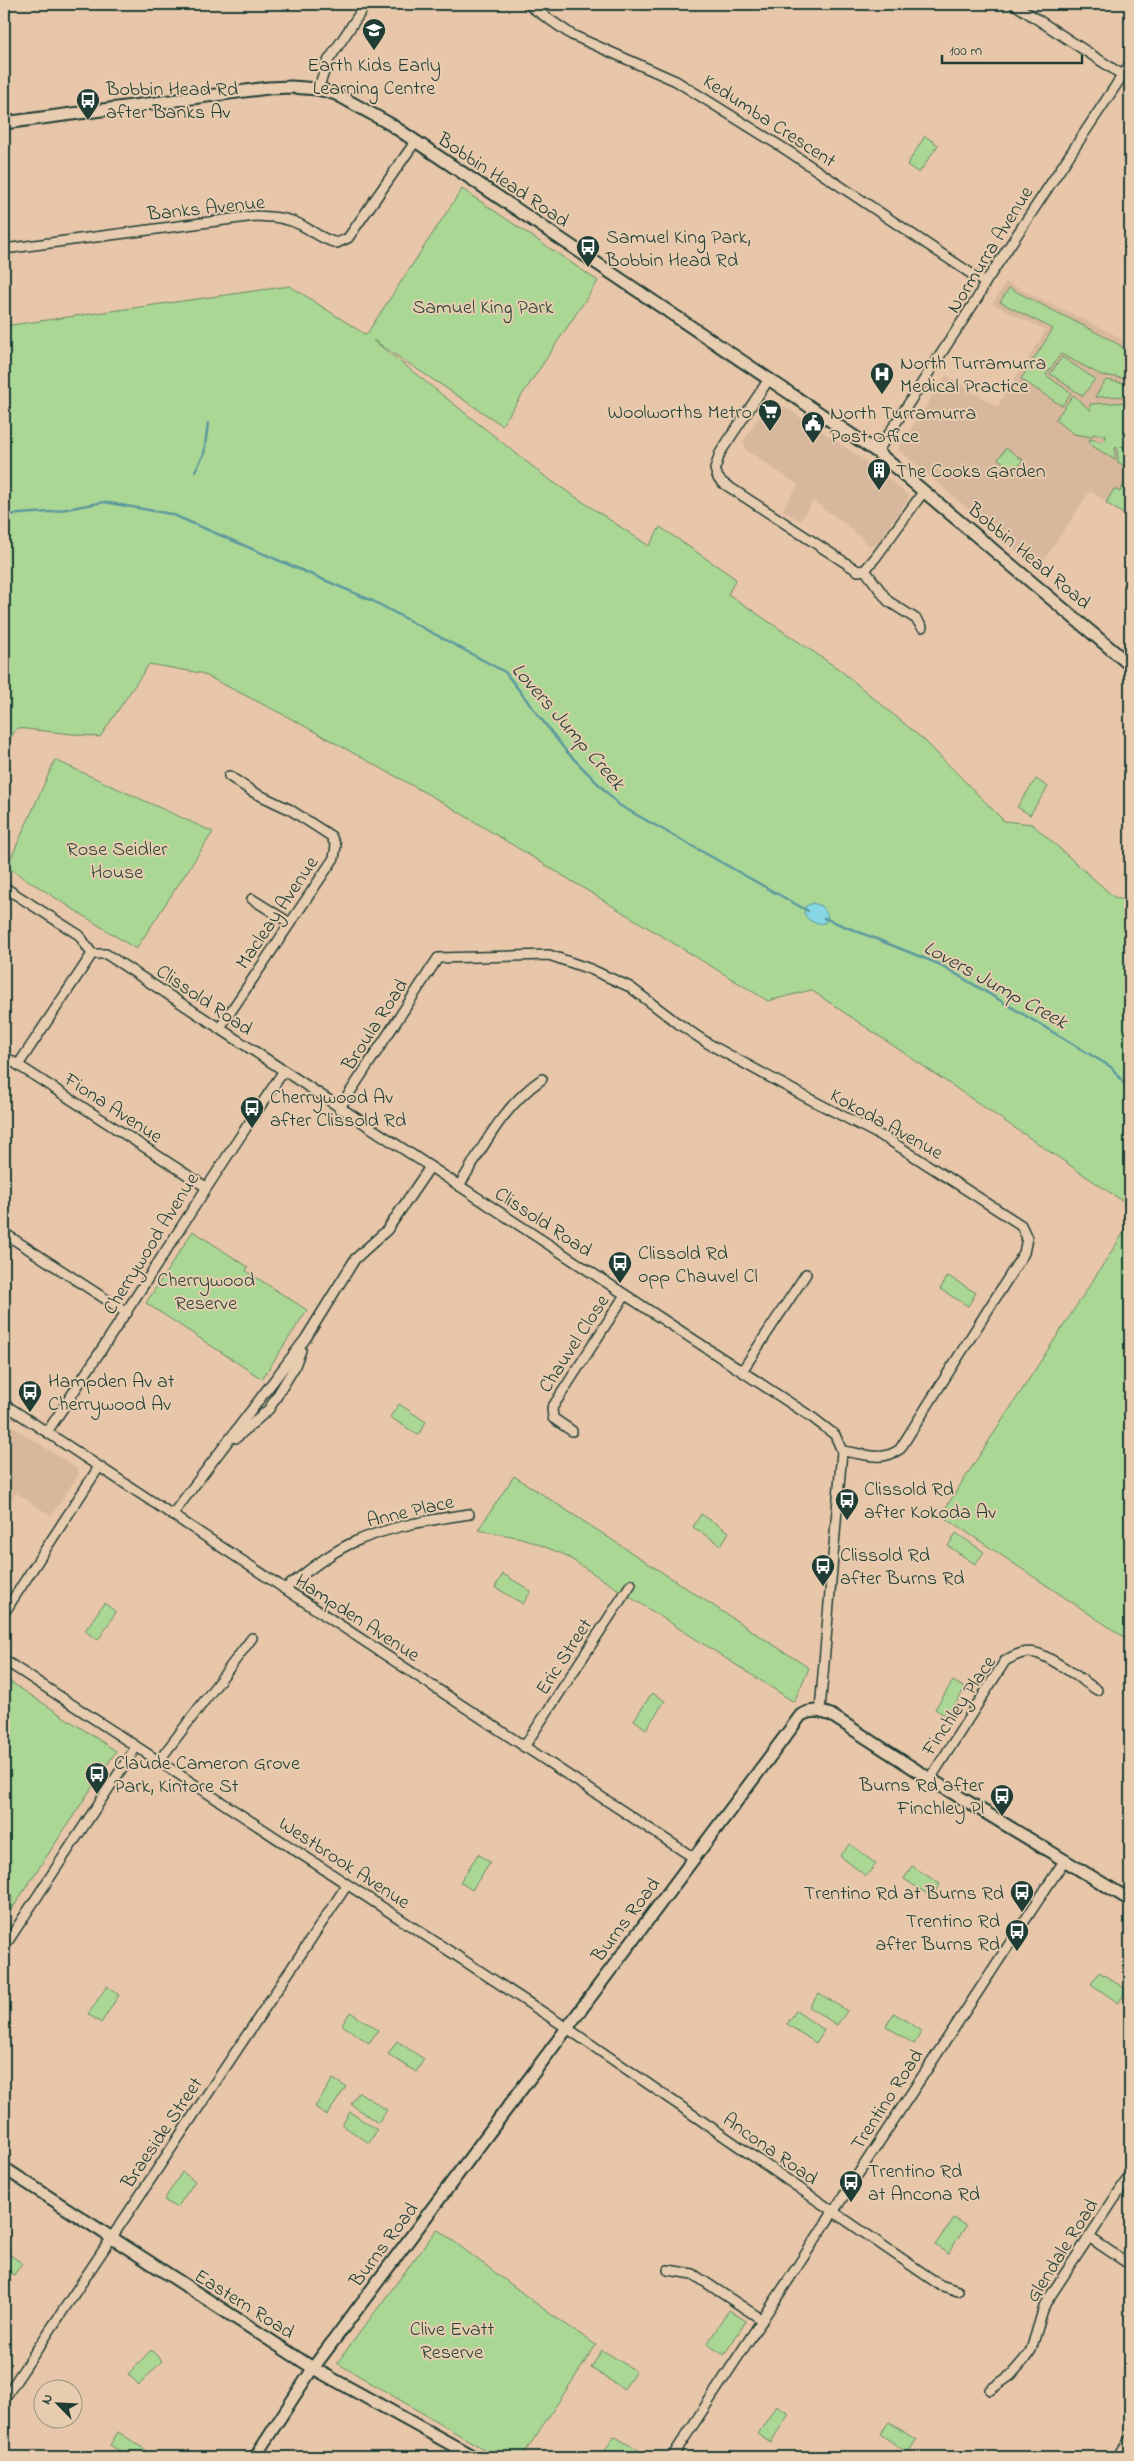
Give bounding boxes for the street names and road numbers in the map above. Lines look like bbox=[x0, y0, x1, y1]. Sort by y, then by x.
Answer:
street label: Kedumba Crescent bbox=[696, 68, 841, 176]
street label: Bobbin Head Road bbox=[430, 126, 574, 236]
street label: Normurra Avenue bbox=[940, 181, 1042, 319]
street label: Banks Avenue bbox=[145, 189, 266, 230]
street label: Bobbin Head Road bbox=[960, 496, 1096, 617]
street label: Macleay Avenue bbox=[229, 851, 327, 976]
street label: Clissold Road bbox=[149, 958, 258, 1044]
street label: Broula Road bbox=[335, 974, 417, 1078]
street label: Fiona Avenue bbox=[57, 1066, 168, 1152]
street label: Kokoda Avenue bbox=[824, 1082, 948, 1168]
street label: Cherrywood Avenue bbox=[97, 1168, 208, 1321]
street label: Clissold Road bbox=[488, 1181, 597, 1266]
street label: Chauvel Close bbox=[532, 1289, 618, 1399]
street label: Anne Place bbox=[364, 1488, 457, 1537]
street label: Hampden Avenue bbox=[288, 1568, 425, 1670]
street label: Eric Street bbox=[529, 1613, 601, 1701]
street label: Finchley Place bbox=[915, 1650, 1004, 1763]
street label: Westbrook Avenue bbox=[272, 1811, 415, 1918]
street label: Burns Road bbox=[585, 1872, 669, 1970]
street label: Trentino Road bbox=[844, 2044, 932, 2157]
street label: Braeside Street bbox=[114, 2072, 211, 2196]
street label: Ancona Road bbox=[716, 2106, 823, 2194]
street label: Glendale Road bbox=[1020, 2194, 1107, 2309]
street label: Burns Road bbox=[343, 2197, 427, 2295]
street label: Eastern Road bbox=[188, 2263, 299, 2347]

